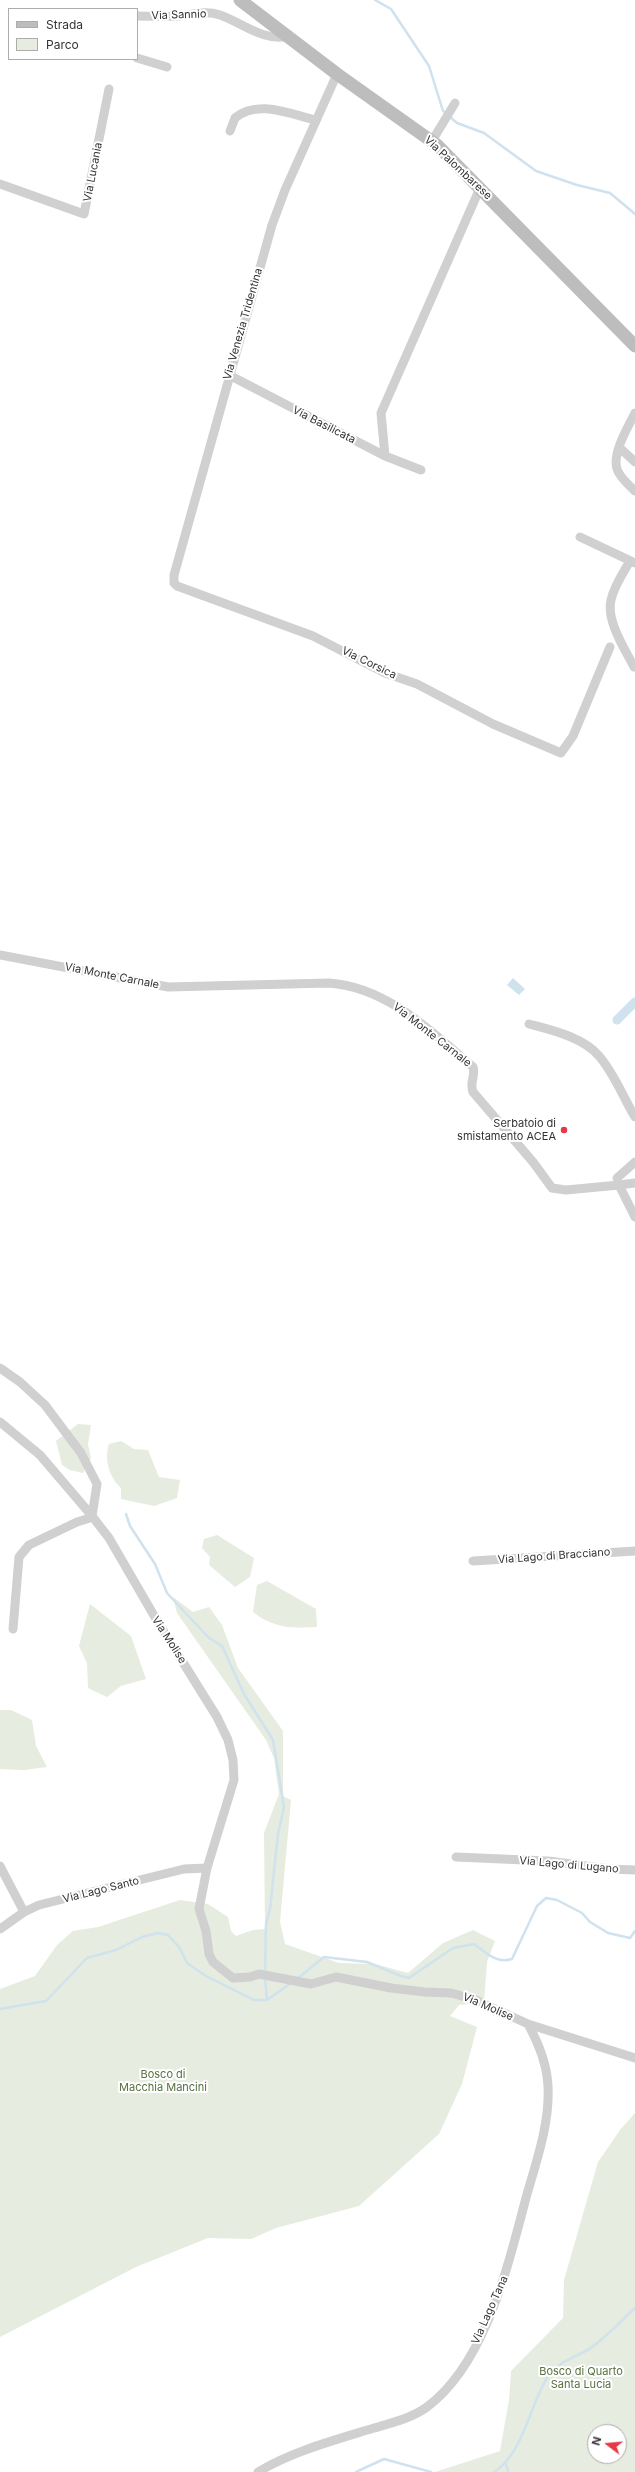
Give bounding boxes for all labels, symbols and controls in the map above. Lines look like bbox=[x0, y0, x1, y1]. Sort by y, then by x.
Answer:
street label: Via Sannio bbox=[151, 7, 207, 23]
legend bbox=[8, 8, 138, 60]
text: Strada bbox=[46, 17, 83, 32]
text: Parco bbox=[46, 37, 79, 52]
street label: Via Palombarese bbox=[422, 133, 494, 203]
street label: Via Lucania bbox=[81, 141, 105, 203]
street label: Via Venezia Tridentina bbox=[221, 267, 265, 381]
street label: Via Basilicata bbox=[290, 403, 358, 447]
street label: Via Corsica bbox=[339, 644, 399, 682]
street label: Via Monte Carnale bbox=[64, 960, 160, 992]
street label: Via Monte Carnale bbox=[390, 1000, 474, 1070]
place label: Serbatoio di smistamento ACEA bbox=[457, 1117, 556, 1143]
marker: Serbatoio di smistamento ACEA bbox=[559, 1125, 569, 1135]
street label: Via Lago di Bracciano bbox=[497, 1545, 611, 1567]
street label: Via Molise bbox=[149, 1614, 189, 1666]
street label: Via Lago di Lugano bbox=[519, 1854, 619, 1876]
street label: Via Lago Santo bbox=[61, 1874, 141, 1906]
street label: Via Molise bbox=[461, 1990, 515, 2024]
park label: Bosco di Macchia Mancini bbox=[119, 2068, 207, 2094]
street label: Via Lago Tana bbox=[469, 2274, 511, 2346]
park label: Bosco di Quarto Santa Lucia bbox=[539, 2365, 623, 2391]
north arrow bbox=[587, 2424, 627, 2464]
text: N bbox=[589, 2435, 604, 2447]

